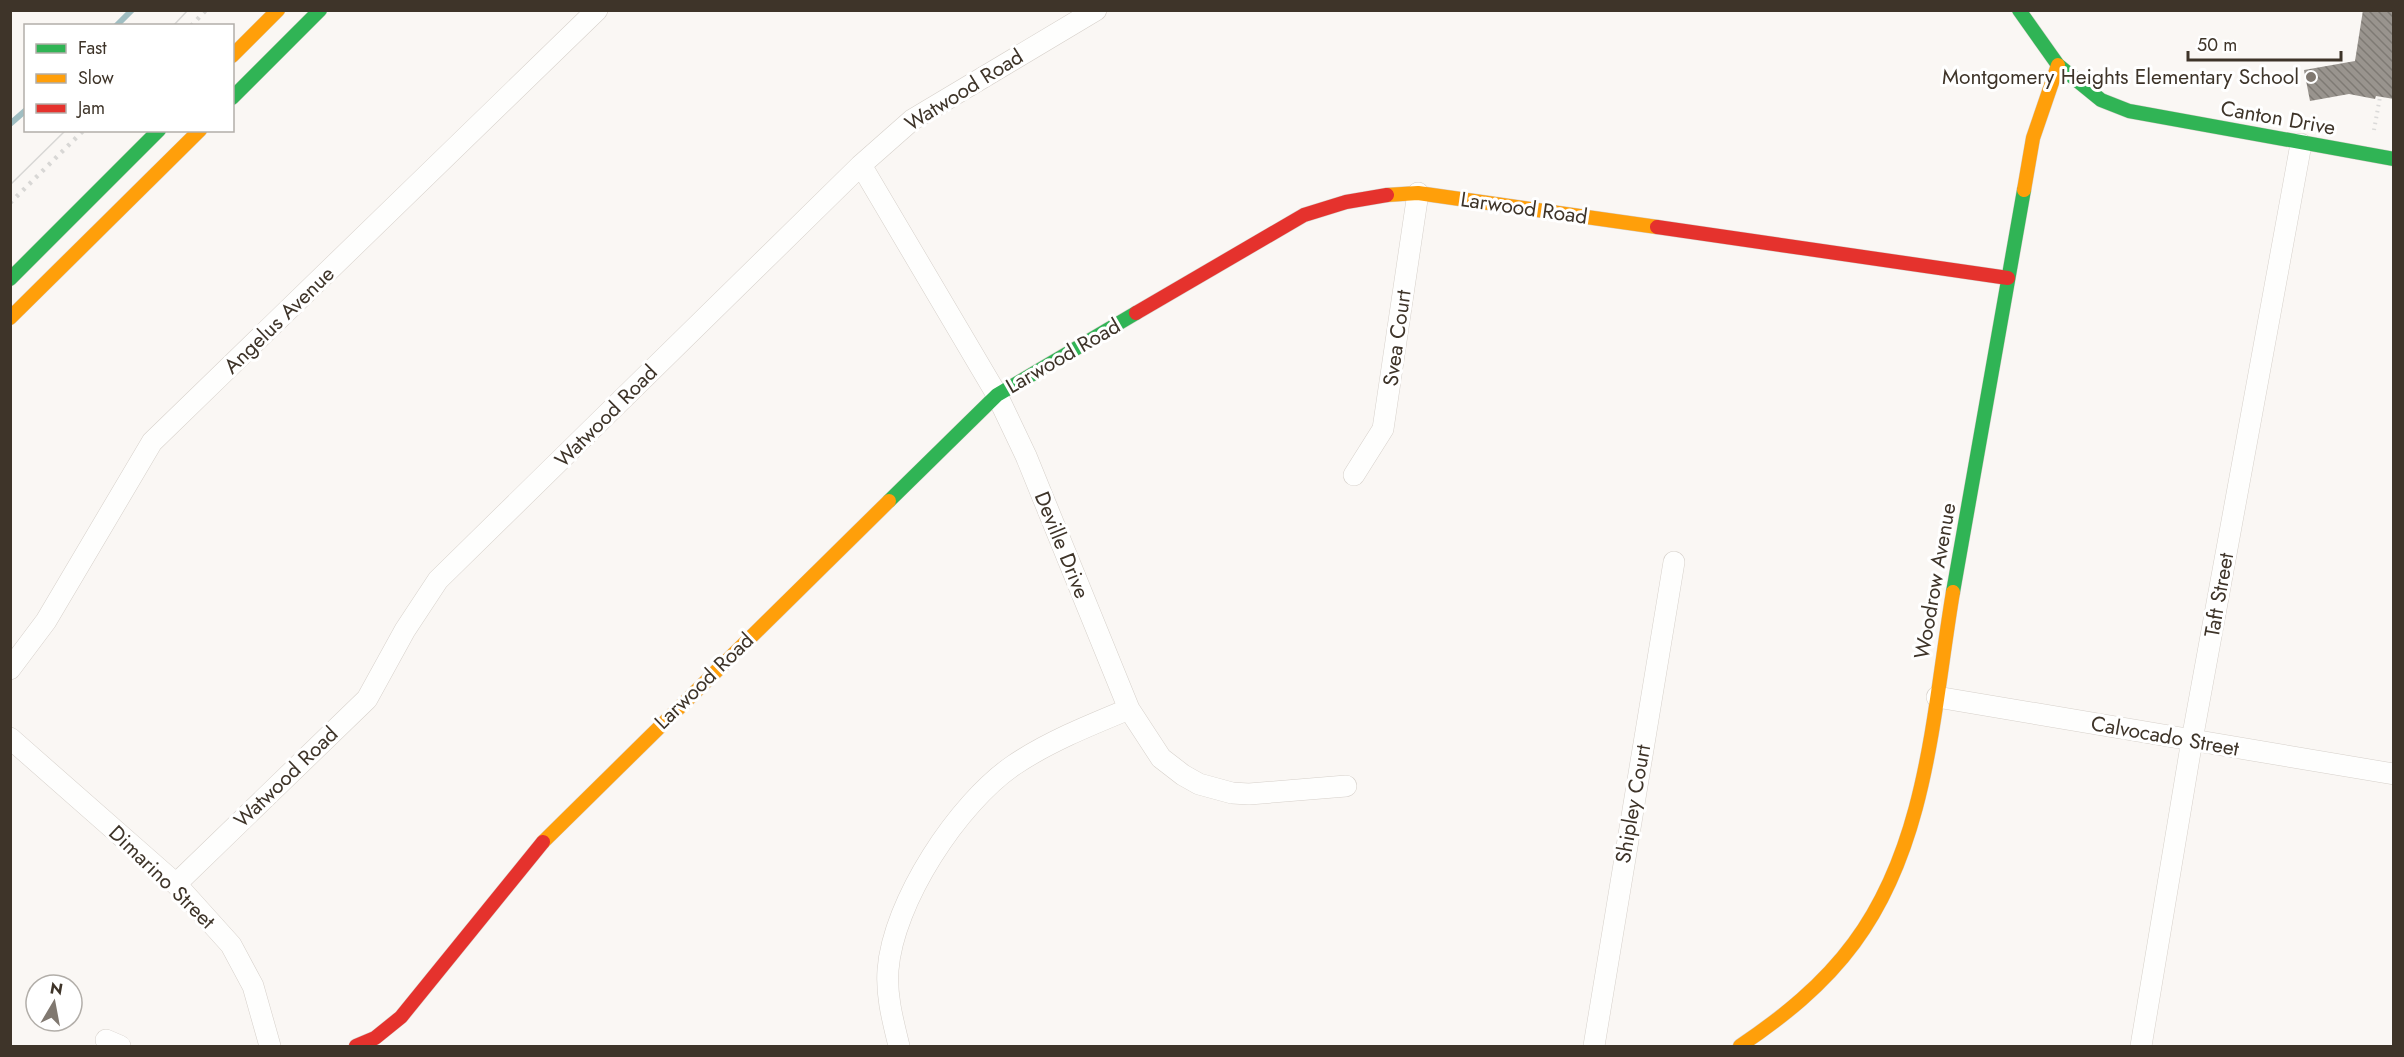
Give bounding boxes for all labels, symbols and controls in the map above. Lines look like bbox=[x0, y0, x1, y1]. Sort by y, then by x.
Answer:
legend bbox=[24, 24, 234, 132]
scale bar bbox=[2188, 24, 2341, 62]
text: 50 m bbox=[2197, 32, 2237, 58]
text: Fast bbox=[78, 35, 107, 61]
street label: Watwood Road bbox=[899, 42, 1029, 138]
place label: Montgomery Heights Elementary School bbox=[1942, 62, 2299, 92]
text: Slow bbox=[78, 65, 115, 91]
marker: Montgomery Heights Elementary School bbox=[2304, 70, 2318, 84]
street label: Canton Drive bbox=[2218, 93, 2338, 143]
text: Jam bbox=[76, 95, 105, 121]
street label: Larwood Road bbox=[1459, 184, 1589, 232]
street label: Angelus Avenue bbox=[217, 259, 341, 381]
street label: Svea Court bbox=[1375, 288, 1419, 388]
street label: Larwood Road bbox=[1000, 311, 1126, 401]
street label: Watwood Road bbox=[548, 358, 664, 474]
street label: Deville Drive bbox=[1027, 487, 1097, 603]
street label: Woodrow Avenue bbox=[1907, 500, 1964, 661]
street label: Taft Street bbox=[2197, 550, 2241, 640]
street label: Larwood Road bbox=[648, 626, 760, 736]
street label: Calvocado Street bbox=[2089, 708, 2241, 764]
street label: Watwood Road bbox=[227, 720, 345, 834]
street label: Shipley Court bbox=[1608, 742, 1658, 866]
street label: Dimarino Street bbox=[102, 818, 222, 936]
north arrow bbox=[24, 973, 84, 1033]
text: N bbox=[48, 976, 65, 1001]

